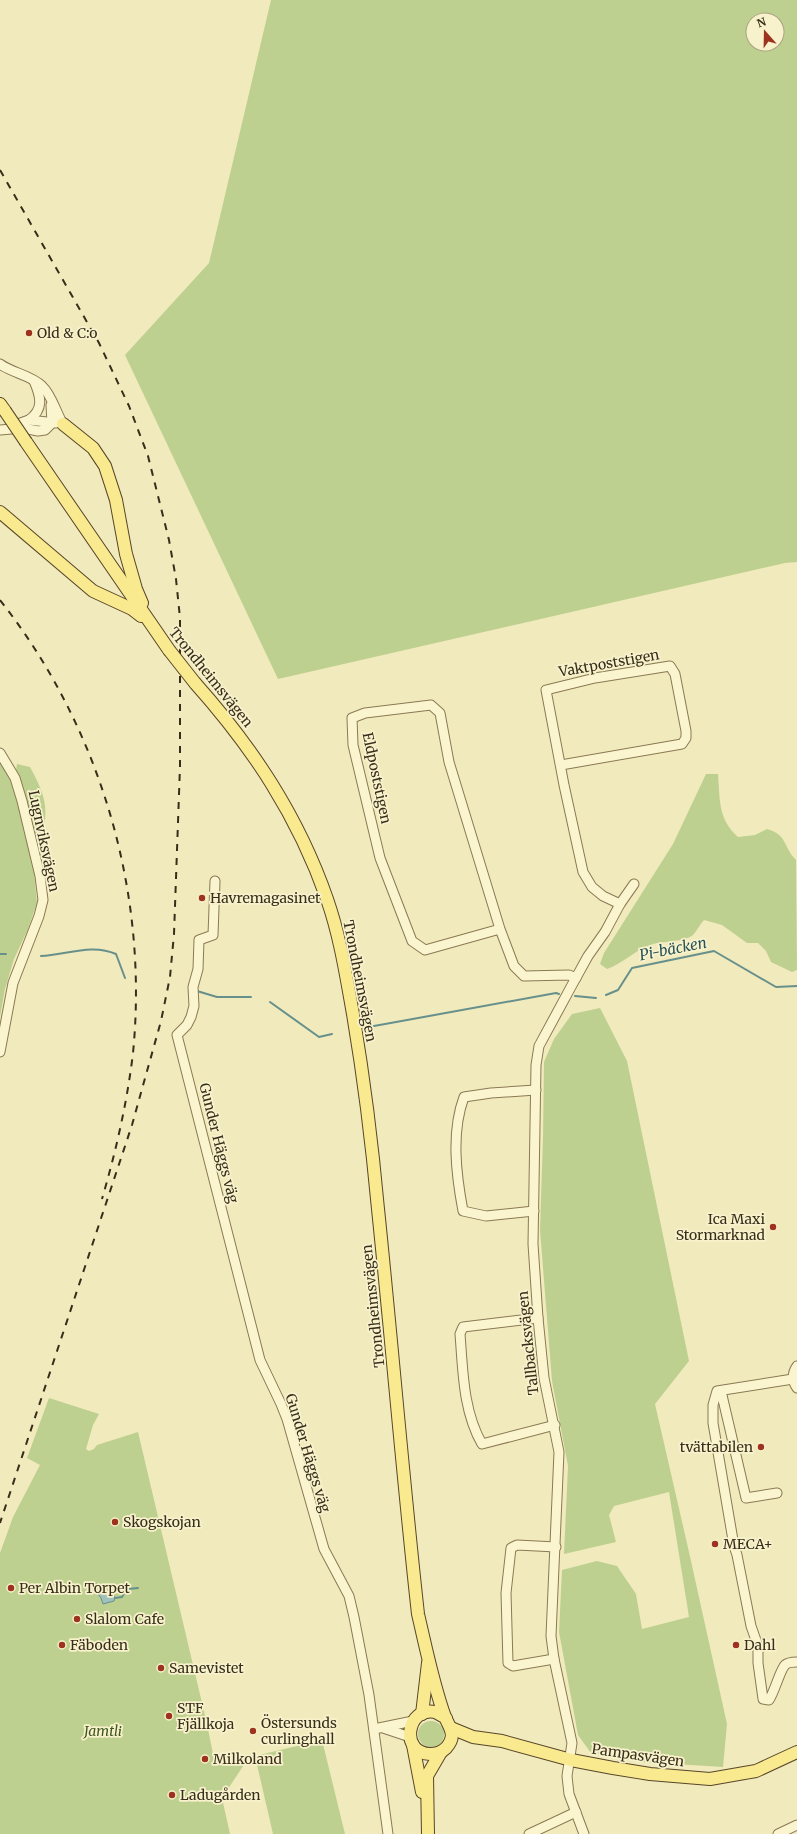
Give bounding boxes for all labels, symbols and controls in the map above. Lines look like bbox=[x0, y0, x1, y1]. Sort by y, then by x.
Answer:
north arrow bbox=[745, 12, 785, 52]
text: N bbox=[755, 14, 768, 31]
place label: Old & C:o bbox=[37, 324, 97, 342]
marker: Old & C:o bbox=[24, 328, 34, 338]
street label: Trondheimsvägen bbox=[165, 623, 257, 731]
street label: Vaktpoststigen bbox=[556, 645, 661, 681]
street label: Eldpoststigen bbox=[359, 731, 395, 825]
street label: Lugnviksvägen bbox=[24, 789, 64, 893]
place label: Havremagasinet bbox=[210, 889, 321, 907]
marker: Havremagasinet bbox=[197, 893, 207, 903]
street label: Trondheimsvägen bbox=[339, 919, 381, 1043]
water label: Pi-bäcken bbox=[638, 933, 708, 964]
street label: Gunder Häggs väg bbox=[195, 1081, 243, 1206]
place label: Ica Maxi Stormarknad bbox=[676, 1210, 766, 1244]
marker: Ica Maxi Stormarknad bbox=[768, 1222, 778, 1232]
street label: Trondheimsvägen bbox=[358, 1244, 388, 1368]
street label: Tallbacksvägen bbox=[514, 1290, 542, 1396]
street label: Gunder Häggs väg bbox=[281, 1391, 335, 1515]
place label: tvättabilen bbox=[680, 1438, 753, 1456]
marker: tvättabilen bbox=[756, 1442, 766, 1452]
place label: Skogskojan bbox=[123, 1513, 201, 1531]
marker: Skogskojan bbox=[110, 1517, 120, 1527]
place label: MECA+ bbox=[723, 1535, 773, 1553]
marker: MECA+ bbox=[710, 1539, 720, 1549]
place label: Per Albin Torpet bbox=[19, 1579, 130, 1597]
marker: Per Albin Torpet bbox=[6, 1583, 16, 1593]
place label: Slalom Cafe bbox=[85, 1610, 164, 1628]
marker: Slalom Cafe bbox=[72, 1614, 82, 1624]
place label: Fäboden bbox=[70, 1636, 128, 1654]
place label: Dahl bbox=[744, 1636, 776, 1654]
marker: Fäboden bbox=[57, 1640, 67, 1650]
marker: Dahl bbox=[731, 1640, 741, 1650]
place label: Samevistet bbox=[169, 1659, 244, 1677]
marker: Samevistet bbox=[156, 1663, 166, 1673]
place label: STF Fjällkoja bbox=[177, 1699, 235, 1733]
marker: STF Fjällkoja bbox=[164, 1711, 174, 1721]
place label: Östersunds curlinghall bbox=[261, 1714, 337, 1748]
park label: Jamtli bbox=[82, 1722, 122, 1740]
marker: Östersunds curlinghall bbox=[248, 1726, 258, 1736]
street label: Pampasvägen bbox=[591, 1740, 685, 1770]
place label: Milkoland bbox=[213, 1750, 282, 1768]
marker: Milkoland bbox=[200, 1754, 210, 1764]
place label: Ladugården bbox=[180, 1786, 261, 1804]
marker: Ladugården bbox=[167, 1790, 177, 1800]

